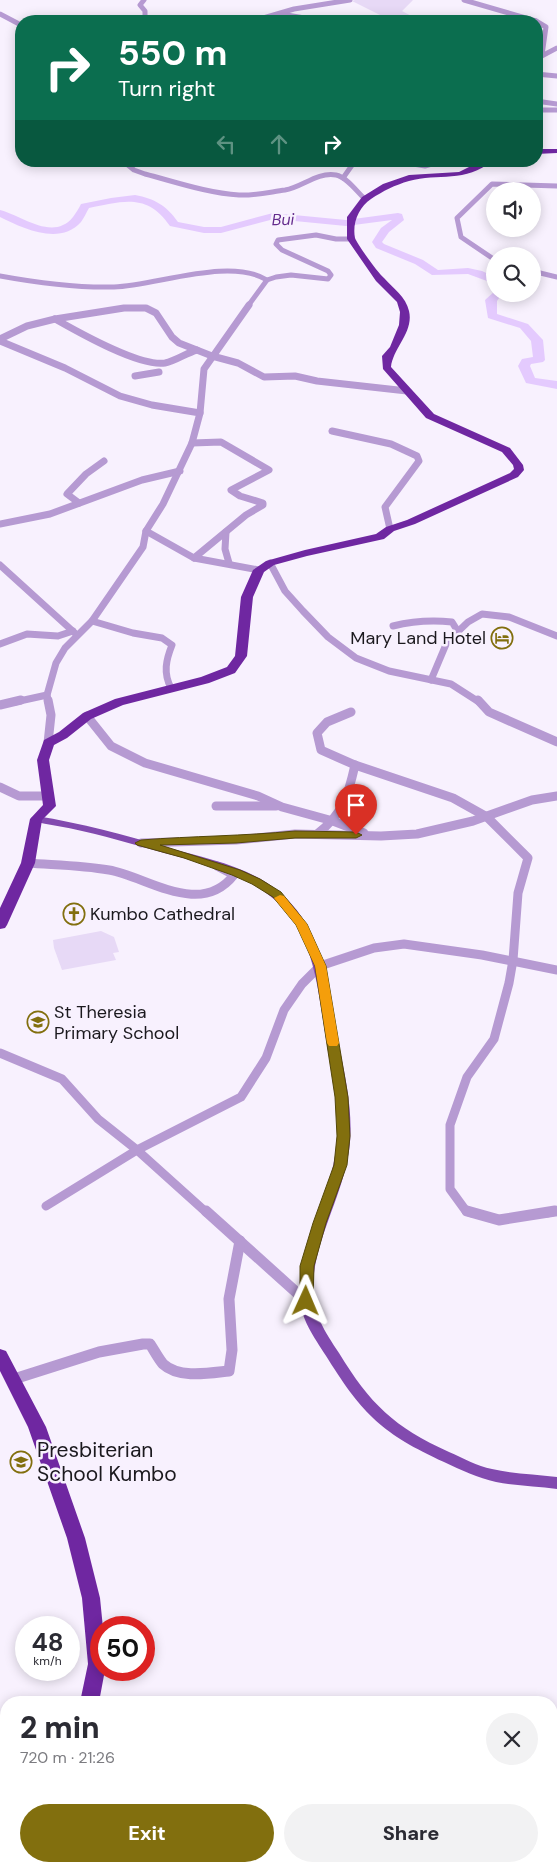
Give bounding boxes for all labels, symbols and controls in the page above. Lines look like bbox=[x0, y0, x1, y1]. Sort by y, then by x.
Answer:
text: 550 m bbox=[118, 30, 227, 76]
icon: right bbox=[35, 35, 100, 100]
text: Turn right bbox=[118, 74, 215, 103]
icon: left bbox=[212, 130, 240, 158]
icon: ahead bbox=[265, 130, 293, 158]
icon: right bbox=[318, 130, 346, 158]
map controls bbox=[486, 182, 541, 302]
button: sound bbox=[486, 182, 541, 237]
water label: Bui bbox=[271, 209, 296, 230]
button: search bbox=[486, 247, 541, 302]
place label: Mary Land Hotel bbox=[350, 626, 486, 650]
hotel icon: Mary Land Hotel bbox=[490, 626, 514, 650]
pin bbox=[335, 784, 377, 835]
icon: arrive bbox=[342, 791, 370, 819]
church icon: Kumbo Cathedral bbox=[62, 902, 86, 926]
place label: Kumbo Cathedral bbox=[90, 902, 235, 926]
place label: St Theresia Primary School bbox=[54, 1000, 179, 1045]
school or university icon: St Theresia Primary School bbox=[26, 1010, 50, 1034]
position arrow bbox=[279, 1274, 331, 1326]
place label: Presbiterian School Kumbo bbox=[37, 1436, 177, 1488]
school or university icon: Presbiterian School Kumbo bbox=[9, 1450, 33, 1474]
speed limit sign: 50 bbox=[90, 1616, 155, 1681]
text: 48 bbox=[31, 1626, 64, 1659]
text: km/h bbox=[33, 1653, 62, 1669]
text: 2 min bbox=[20, 1708, 100, 1747]
button: close bbox=[486, 1713, 538, 1765]
text: 720 m · 21:26 bbox=[20, 1747, 115, 1768]
button: Exit bbox=[20, 1804, 274, 1862]
button: Share bbox=[284, 1804, 538, 1862]

